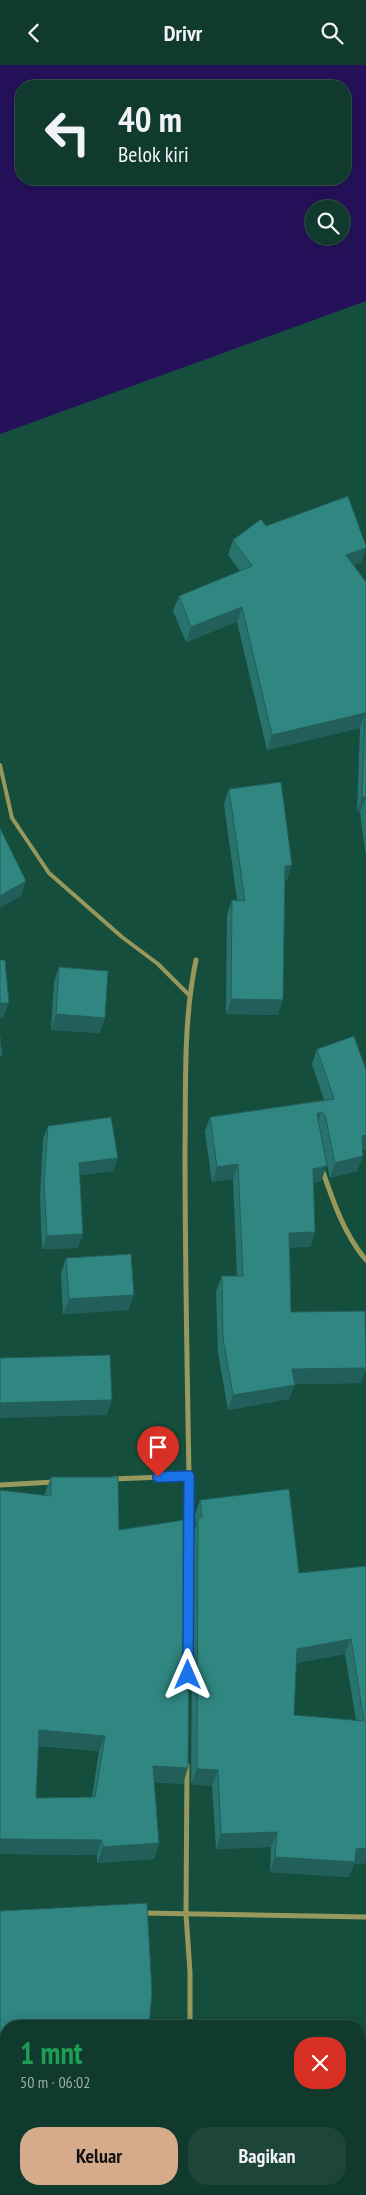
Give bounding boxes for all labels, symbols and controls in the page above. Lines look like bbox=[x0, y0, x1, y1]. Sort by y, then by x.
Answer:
icon: back bbox=[20, 19, 48, 47]
text: Drivr bbox=[164, 19, 202, 47]
icon: search bbox=[318, 19, 346, 47]
text: 40 m bbox=[118, 96, 182, 142]
icon: left bbox=[35, 100, 100, 165]
text: Belok kiri bbox=[118, 140, 189, 168]
map controls bbox=[305, 200, 350, 245]
button: search bbox=[305, 200, 350, 245]
pin bbox=[137, 1426, 179, 1477]
icon: arrive bbox=[144, 1433, 172, 1461]
position arrow bbox=[161, 1648, 213, 1700]
text: 1 mnt bbox=[20, 2033, 83, 2072]
button: close bbox=[294, 2037, 346, 2089]
text: 50 m · 06:02 bbox=[20, 2072, 91, 2092]
button: Keluar bbox=[20, 2127, 178, 2185]
button: Bagikan bbox=[188, 2127, 346, 2185]

